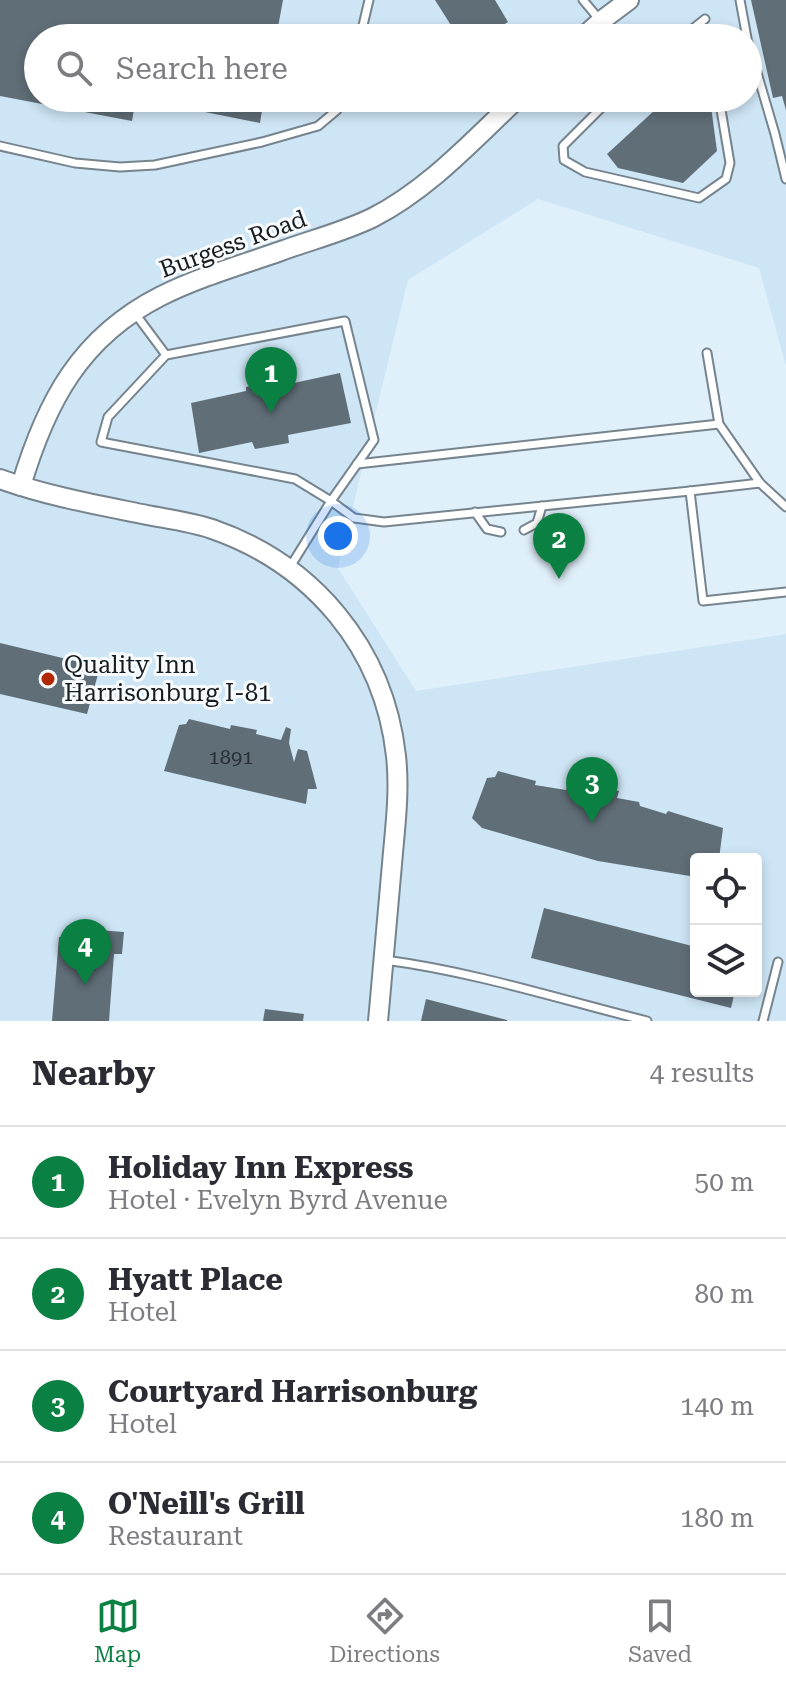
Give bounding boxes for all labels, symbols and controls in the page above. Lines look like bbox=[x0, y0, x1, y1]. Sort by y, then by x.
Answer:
search box bbox=[24, 24, 762, 112]
icon: search bbox=[52, 46, 96, 90]
text: Search here bbox=[116, 51, 288, 86]
street label: Burgess Road bbox=[156, 204, 310, 284]
pin: 1 bbox=[245, 347, 297, 413]
pin: 2 bbox=[533, 513, 585, 579]
your location bbox=[318, 516, 358, 556]
place label: Quality Inn Harrisonburg I-81 bbox=[64, 651, 272, 707]
marker: Quality Inn Harrisonburg I-81 bbox=[39, 670, 57, 688]
house number: 1891 bbox=[209, 745, 253, 769]
pin: 3 bbox=[566, 757, 618, 823]
map controls bbox=[690, 853, 762, 997]
button: locate bbox=[690, 853, 762, 925]
pin: 4 bbox=[59, 919, 111, 985]
button: layers bbox=[690, 925, 762, 997]
text: Nearby bbox=[32, 1053, 155, 1093]
text: 4 results bbox=[650, 1058, 754, 1088]
text: Holiday Inn Express bbox=[108, 1150, 414, 1185]
text: 1 bbox=[51, 1167, 65, 1197]
text: 50 m bbox=[695, 1167, 754, 1197]
text: Hotel · Evelyn Byrd Avenue bbox=[108, 1185, 448, 1215]
text: Hyatt Place bbox=[108, 1262, 283, 1297]
text: 2 bbox=[51, 1279, 65, 1309]
text: 80 m bbox=[695, 1279, 754, 1309]
text: Hotel bbox=[108, 1297, 177, 1327]
text: Courtyard Harrisonburg bbox=[108, 1374, 477, 1409]
text: 3 bbox=[51, 1391, 65, 1421]
text: 140 m bbox=[680, 1391, 754, 1421]
text: Hotel bbox=[108, 1409, 177, 1439]
text: O'Neill's Grill bbox=[108, 1486, 305, 1521]
text: 4 bbox=[51, 1503, 65, 1533]
text: 180 m bbox=[680, 1503, 754, 1533]
text: Restaurant bbox=[108, 1521, 243, 1551]
tab: Map bbox=[94, 1594, 141, 1667]
tab: Directions bbox=[329, 1594, 440, 1667]
tab: Saved bbox=[628, 1594, 692, 1667]

